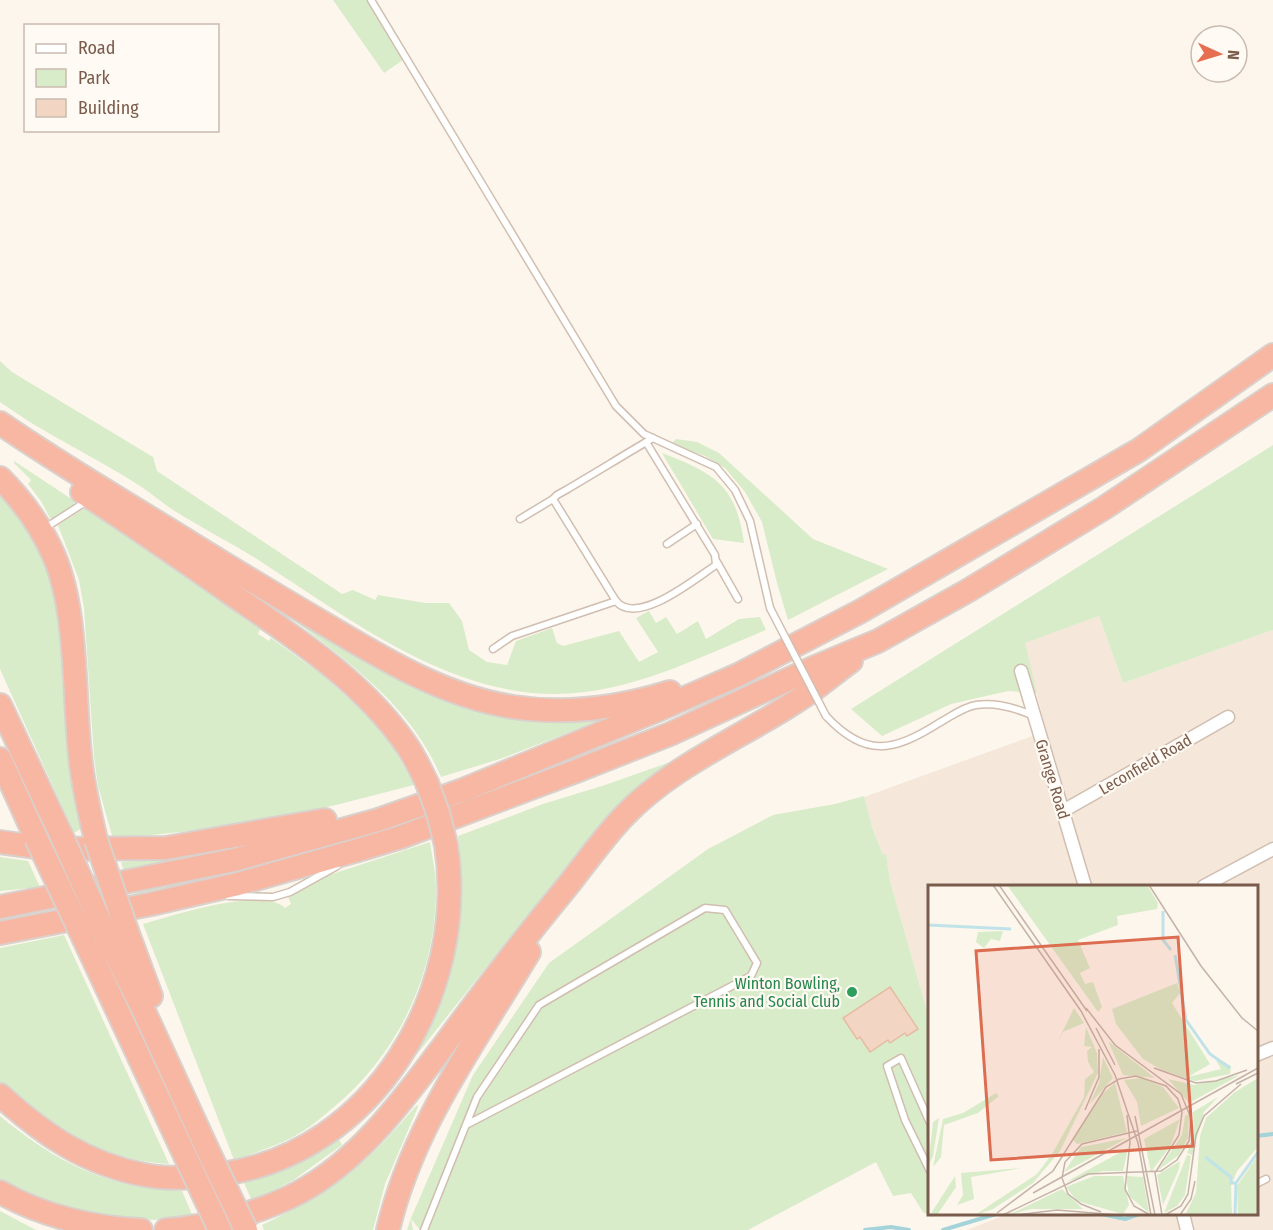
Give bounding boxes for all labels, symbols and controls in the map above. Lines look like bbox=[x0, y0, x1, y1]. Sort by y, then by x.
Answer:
legend bbox=[24, 24, 219, 132]
north arrow bbox=[1189, 24, 1249, 84]
text: Road bbox=[78, 37, 115, 59]
text: N bbox=[1224, 50, 1243, 60]
text: Park bbox=[78, 67, 111, 89]
text: Building bbox=[78, 97, 139, 119]
street label: Leconfield Road bbox=[1095, 730, 1195, 799]
street label: Grange Road bbox=[1031, 737, 1074, 821]
inset map bbox=[928, 885, 1258, 1215]
place label: Winton Bowling, Tennis and Social Club bbox=[694, 974, 840, 1011]
marker: Winton Bowling, Tennis and Social Club bbox=[845, 985, 859, 999]

